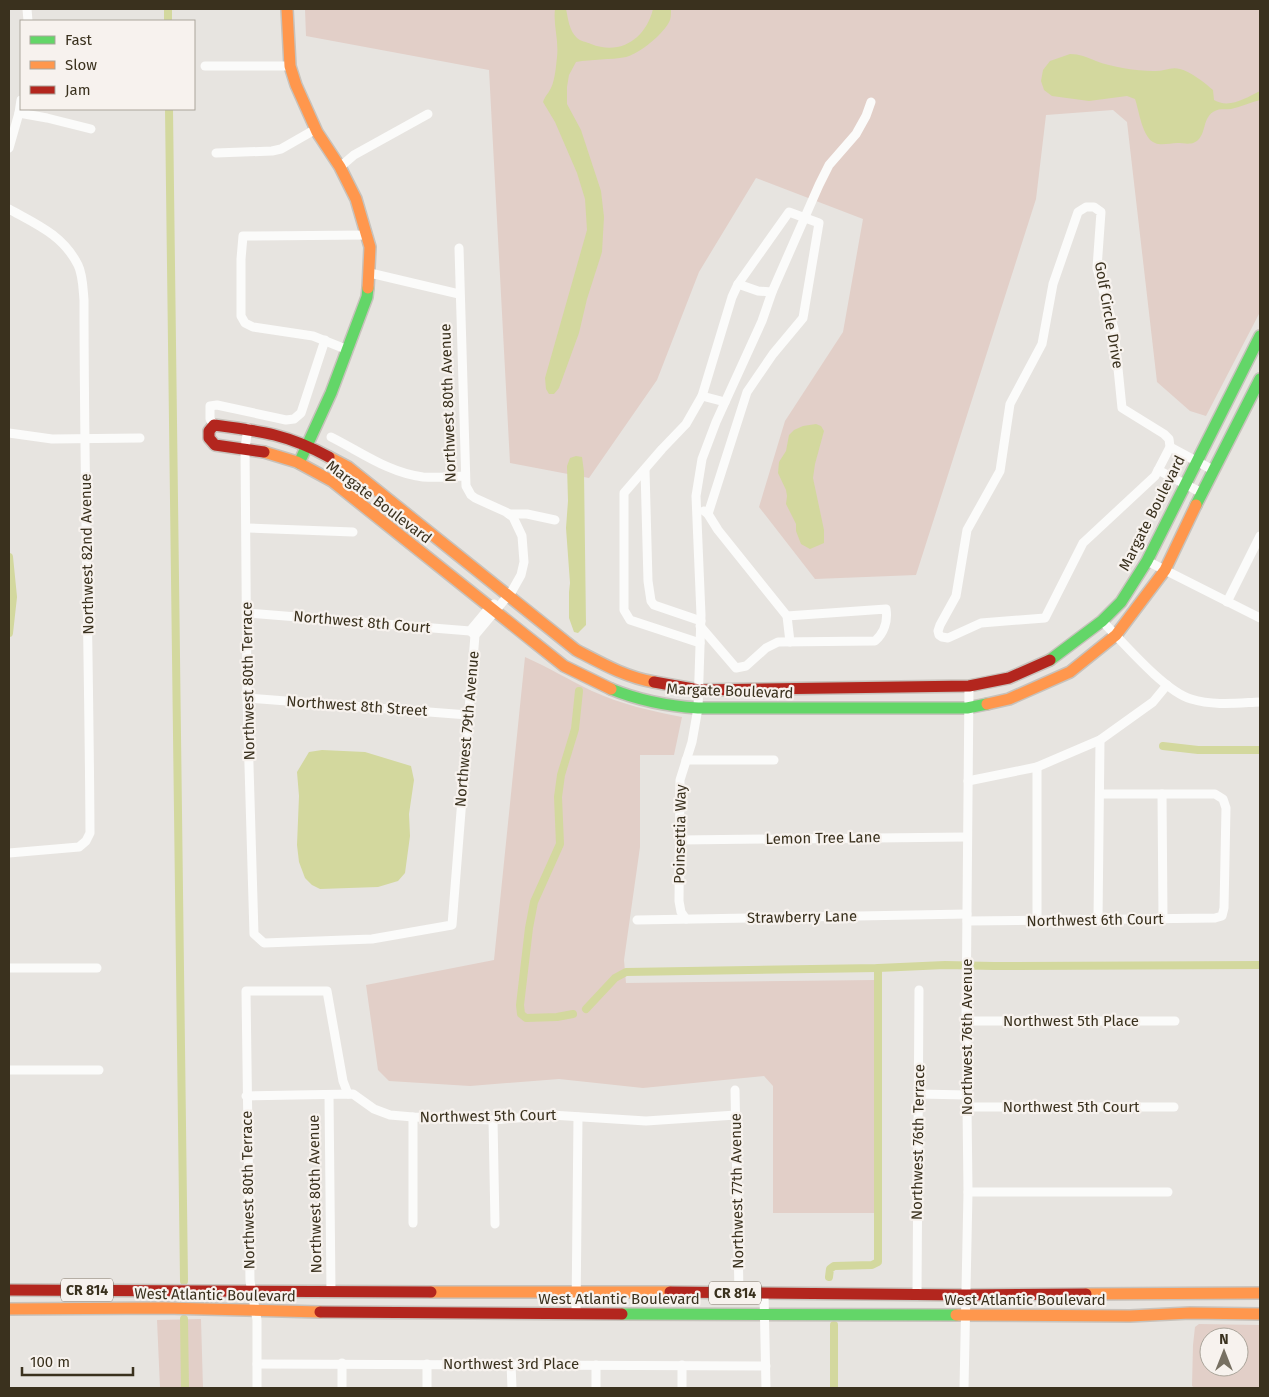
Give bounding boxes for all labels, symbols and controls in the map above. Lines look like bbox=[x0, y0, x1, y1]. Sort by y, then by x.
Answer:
legend bbox=[20, 20, 195, 110]
text: Fast bbox=[65, 31, 92, 49]
text: Slow bbox=[65, 56, 97, 74]
text: Jam bbox=[65, 81, 91, 99]
street label: Golf Circle Drive bbox=[1091, 260, 1127, 370]
street label: Northwest 80th Avenue bbox=[436, 323, 460, 483]
street label: Margate Boulevard bbox=[1115, 452, 1189, 574]
street label: Margate Boulevard bbox=[323, 457, 435, 547]
street label: Northwest 82nd Avenue bbox=[77, 473, 97, 635]
street label: Northwest 80th Terrace bbox=[238, 602, 258, 760]
street label: Northwest 8th Court bbox=[293, 607, 432, 637]
street label: Northwest 79th Avenue bbox=[451, 650, 483, 808]
street label: Margate Boulevard bbox=[666, 680, 794, 702]
street label: Northwest 8th Street bbox=[286, 692, 429, 720]
street label: Poinsettia Way bbox=[670, 783, 690, 884]
street label: Lemon Tree Lane bbox=[765, 828, 881, 848]
street label: Strawberry Lane bbox=[747, 907, 857, 927]
street label: Northwest 6th Court bbox=[1026, 910, 1164, 930]
street label: Northwest 76th Avenue bbox=[958, 959, 976, 1115]
street label: Northwest 5th Place bbox=[1003, 1012, 1139, 1030]
street label: Northwest 76th Terrace bbox=[908, 1064, 928, 1220]
street label: Northwest 5th Court bbox=[1003, 1098, 1140, 1116]
street label: Northwest 5th Court bbox=[419, 1106, 557, 1126]
street label: Northwest 80th Terrace bbox=[238, 1111, 258, 1269]
street label: Northwest 77th Avenue bbox=[727, 1113, 747, 1269]
street label: Northwest 80th Avenue bbox=[305, 1114, 325, 1274]
road number: CR 814 bbox=[61, 1278, 113, 1302]
road number: CR 814 bbox=[709, 1282, 761, 1305]
street label: West Atlantic Boulevard bbox=[134, 1285, 296, 1305]
street label: West Atlantic Boulevard bbox=[538, 1290, 700, 1308]
street label: West Atlantic Boulevard bbox=[944, 1291, 1106, 1309]
north arrow bbox=[1199, 1327, 1249, 1377]
text: N bbox=[1219, 1331, 1229, 1348]
scale bar bbox=[22, 1344, 134, 1376]
text: 100 m bbox=[30, 1353, 70, 1371]
street label: Northwest 3rd Place bbox=[443, 1355, 579, 1373]

